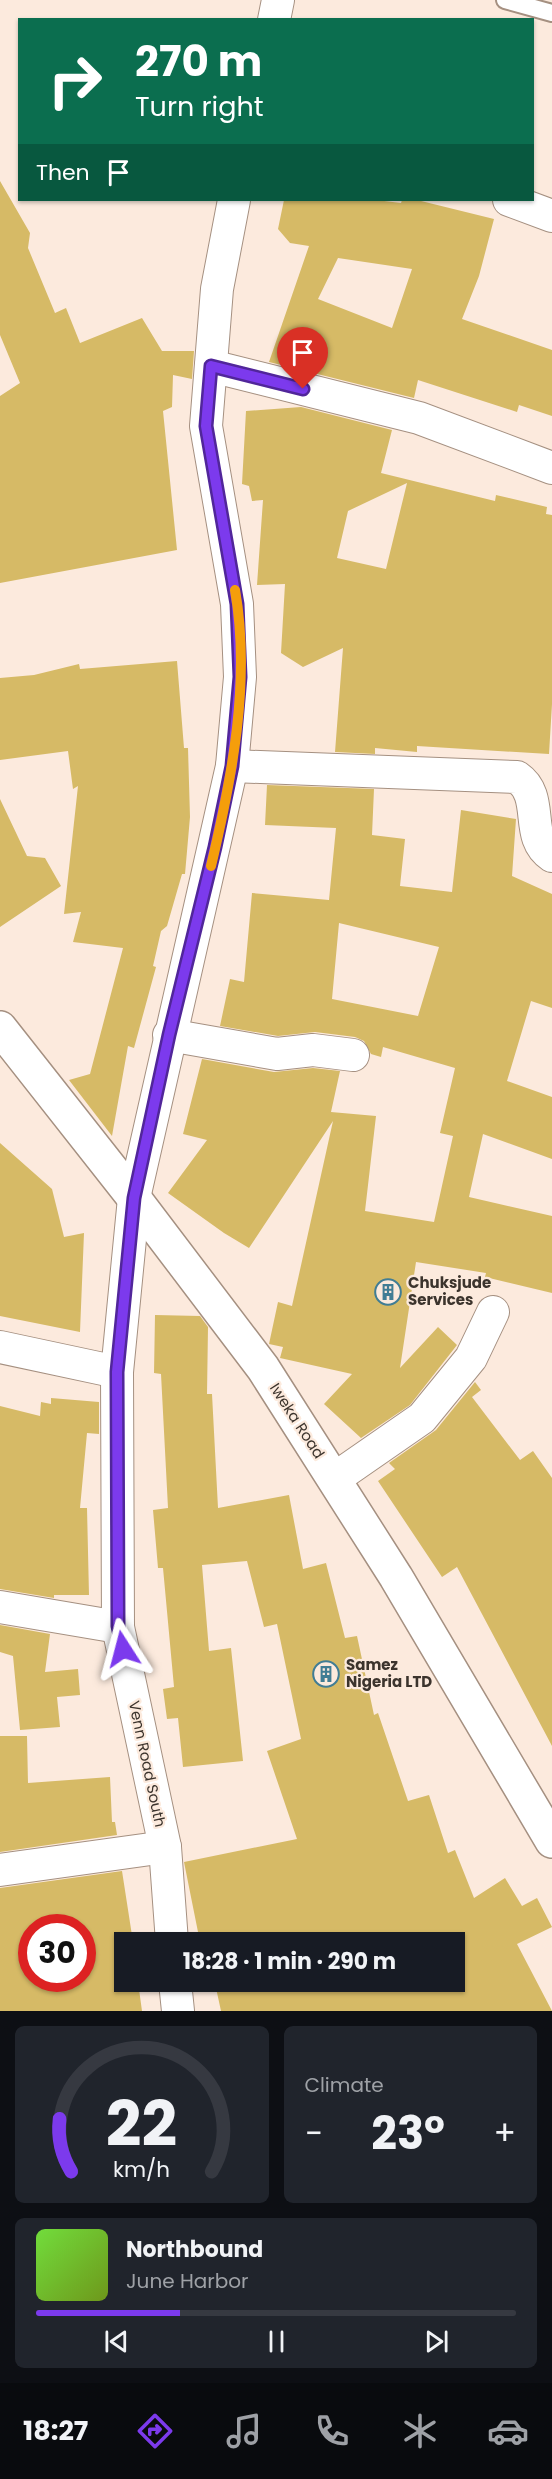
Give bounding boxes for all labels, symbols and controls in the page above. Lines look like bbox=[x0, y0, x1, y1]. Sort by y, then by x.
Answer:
text: 270 m bbox=[135, 32, 262, 91]
icon: right bbox=[36, 42, 114, 120]
text: Turn right bbox=[135, 88, 264, 125]
icon: arrive bbox=[102, 156, 135, 189]
text: Then bbox=[36, 157, 90, 188]
pin bbox=[277, 327, 328, 389]
icon: arrive bbox=[286, 336, 319, 369]
place label: Chuksjude Services bbox=[408, 1272, 491, 1310]
building icon: Chuksjude Services bbox=[373, 1277, 403, 1307]
street label: Iweka Road bbox=[265, 1379, 330, 1463]
position arrow bbox=[91, 1617, 155, 1681]
place label: Samez Nigeria LTD bbox=[346, 1654, 432, 1692]
building icon: Samez Nigeria LTD bbox=[311, 1659, 341, 1689]
street label: Venn Road South bbox=[124, 1699, 171, 1829]
speed limit sign: 30 bbox=[18, 1914, 96, 1992]
text: 18:28 · 1 min · 290 m bbox=[183, 1946, 396, 1977]
text: Climate bbox=[305, 2071, 384, 2099]
text: 22 bbox=[106, 2080, 177, 2168]
text: 23° bbox=[371, 2102, 445, 2165]
text: − bbox=[305, 2110, 323, 2157]
text: + bbox=[493, 2110, 516, 2157]
text: km/h bbox=[113, 2154, 170, 2185]
text: Northbound bbox=[126, 2234, 263, 2265]
text: June Harbor bbox=[126, 2267, 249, 2295]
icon: previous bbox=[100, 2325, 133, 2358]
icon: pause bbox=[260, 2325, 293, 2358]
icon: next bbox=[420, 2325, 453, 2358]
icon: directions bbox=[134, 2410, 176, 2452]
icon: music bbox=[223, 2410, 265, 2452]
icon: phone bbox=[311, 2410, 353, 2452]
icon: climate bbox=[399, 2410, 441, 2452]
icon: car bbox=[487, 2410, 529, 2452]
text: 18:27 bbox=[23, 2412, 88, 2449]

